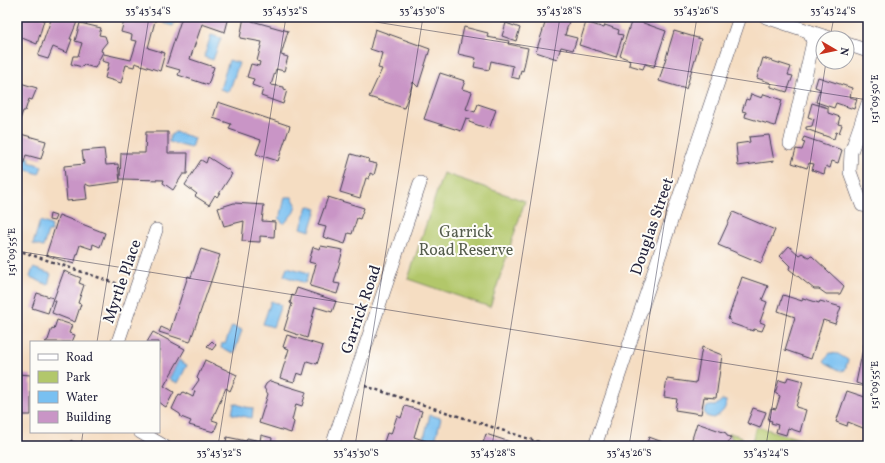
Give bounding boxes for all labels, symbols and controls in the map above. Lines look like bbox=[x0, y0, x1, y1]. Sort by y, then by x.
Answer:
text: 33°43'34"S bbox=[125, 4, 171, 18]
text: 33°43'32"S bbox=[262, 4, 308, 18]
text: 33°43'30"S bbox=[399, 4, 445, 18]
text: 33°43'28"S bbox=[536, 4, 582, 18]
text: 33°43'26"S bbox=[673, 4, 719, 18]
text: 33°43'24"S bbox=[810, 4, 856, 18]
north arrow bbox=[815, 30, 855, 70]
text: N bbox=[835, 46, 851, 56]
text: 151°09'50"E bbox=[868, 74, 882, 124]
street label: Douglas Street bbox=[626, 174, 680, 279]
park label: Garrick Road Reserve bbox=[419, 222, 513, 262]
text: 151°09'55"E bbox=[5, 228, 19, 276]
street label: Myrtle Place bbox=[98, 237, 148, 327]
street label: Garrick Road bbox=[336, 262, 387, 357]
legend bbox=[30, 341, 160, 433]
text: Road bbox=[66, 350, 93, 366]
text: 151°09'55"E bbox=[868, 361, 882, 409]
text: Park bbox=[66, 370, 91, 386]
text: Water bbox=[66, 390, 98, 406]
text: Building bbox=[66, 410, 111, 426]
text: 33°43'32"S bbox=[196, 446, 242, 460]
text: 33°43'30"S bbox=[333, 446, 379, 460]
text: 33°43'28"S bbox=[470, 446, 516, 460]
text: 33°43'26"S bbox=[606, 446, 652, 460]
text: 33°43'24"S bbox=[743, 446, 789, 460]

